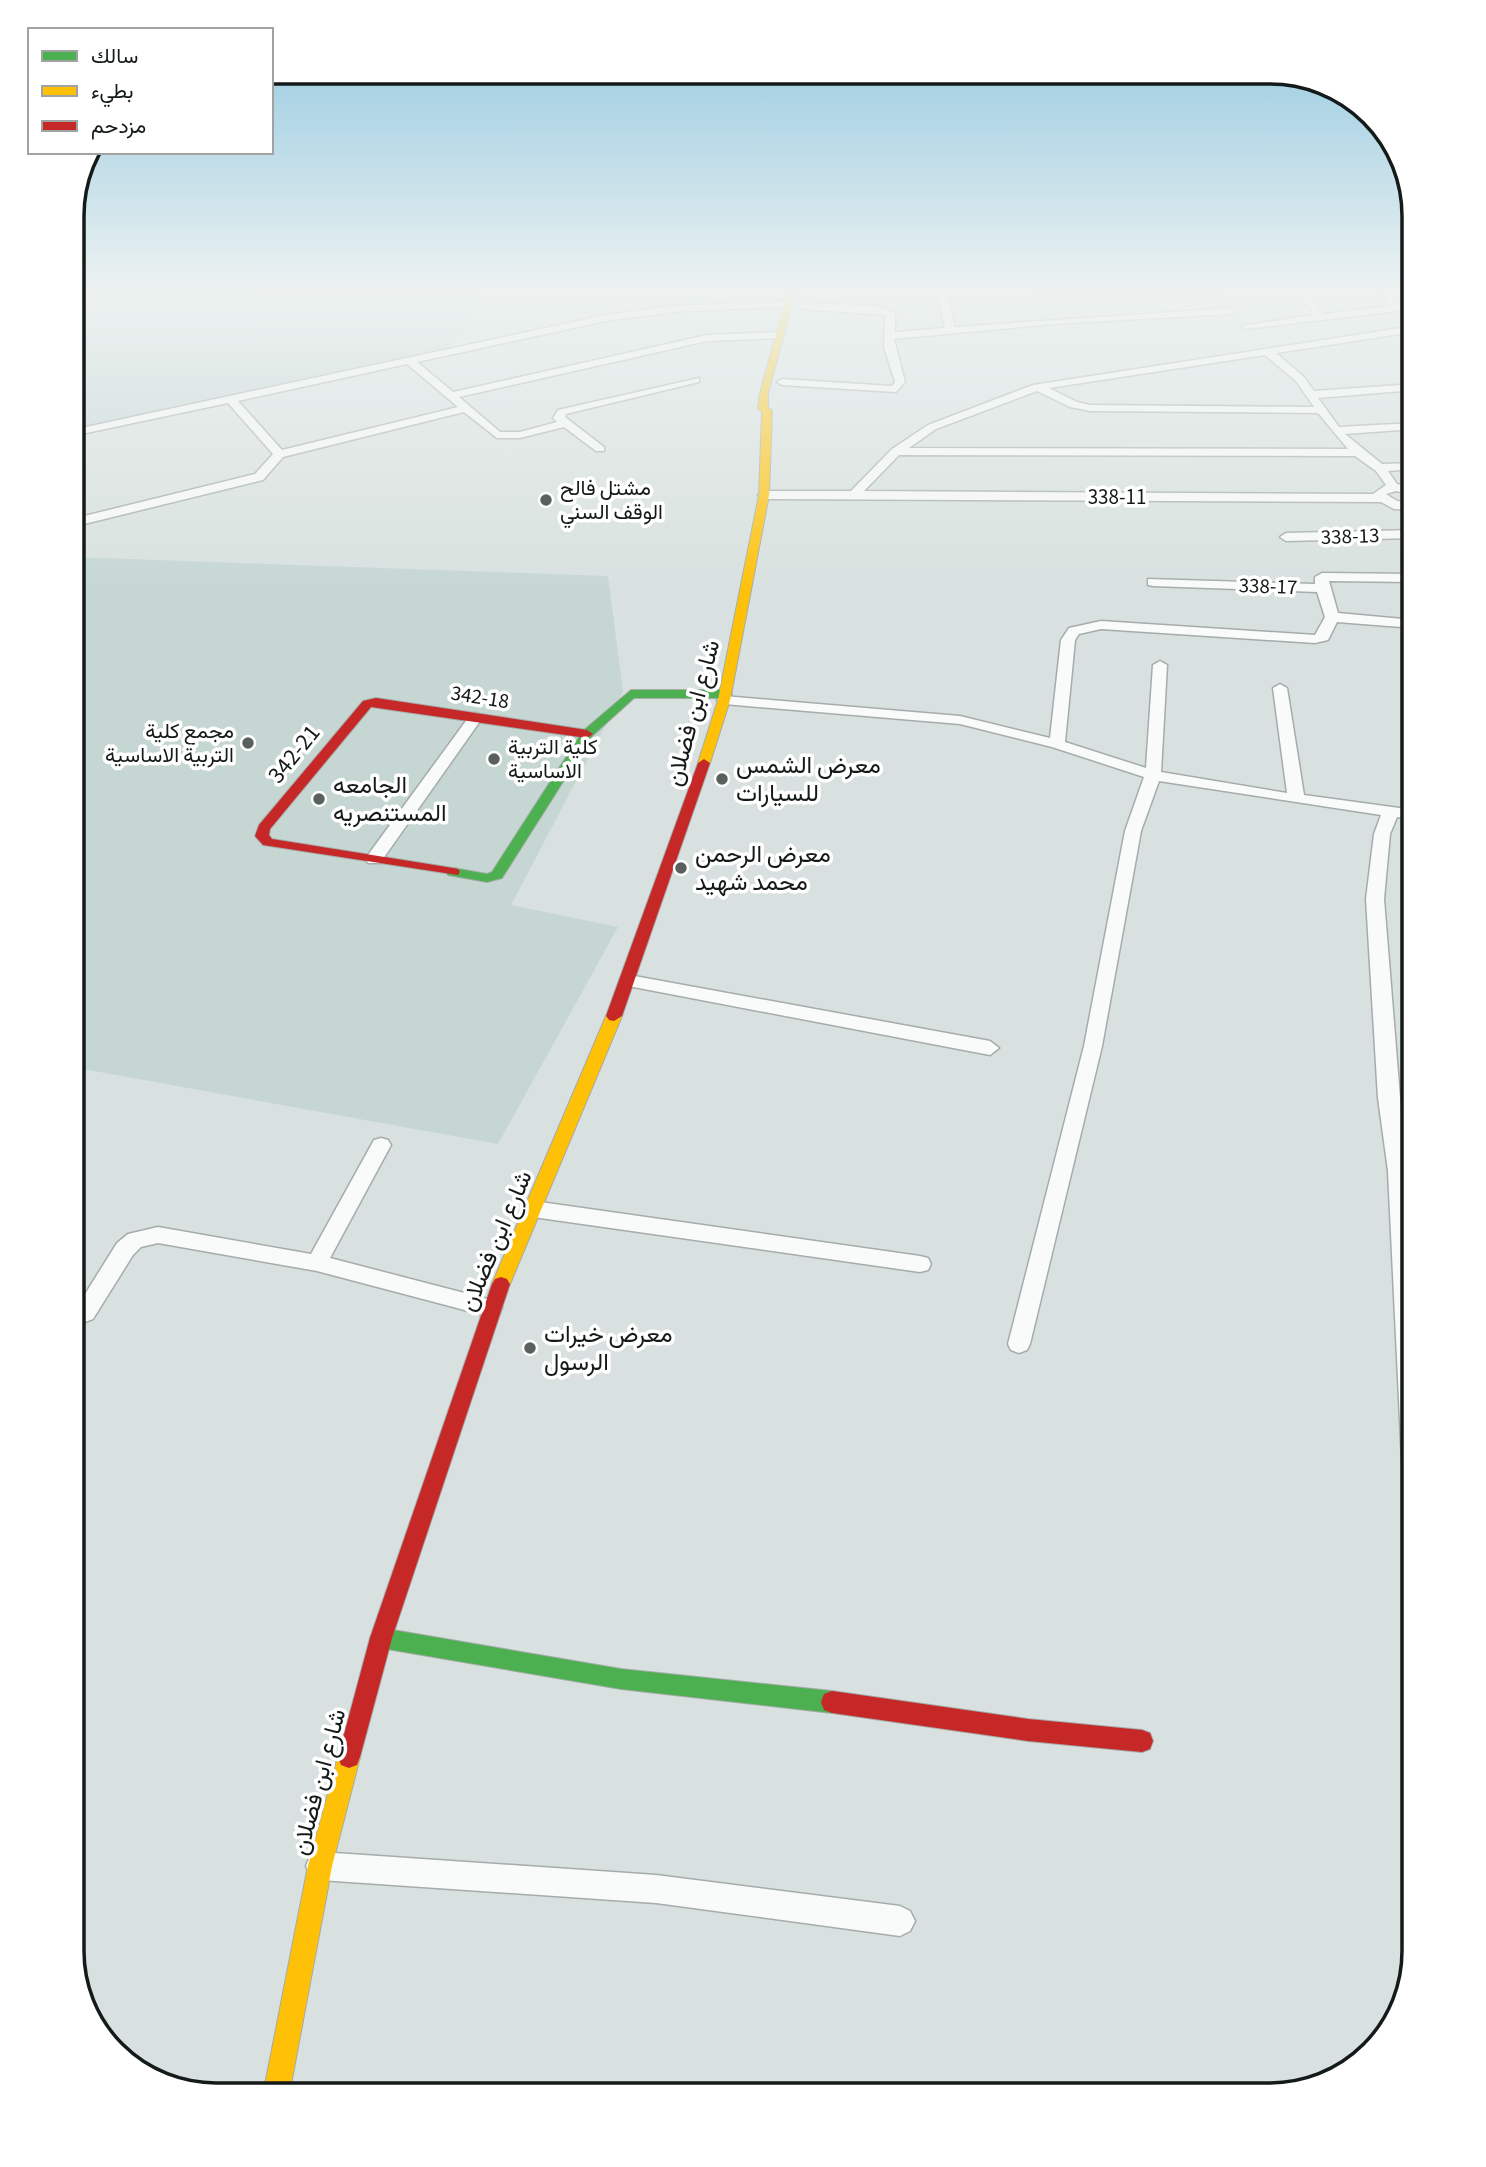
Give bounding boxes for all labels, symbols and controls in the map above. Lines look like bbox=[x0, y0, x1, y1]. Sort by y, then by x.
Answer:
legend bbox=[28, 28, 273, 154]
text: سالك bbox=[91, 41, 138, 71]
text: بطيء bbox=[91, 76, 134, 108]
text: مزدحم bbox=[91, 111, 146, 141]
place label: مشتل فالح الوقف السني bbox=[560, 473, 663, 529]
street label: 338-11 bbox=[1088, 482, 1146, 512]
marker: مشتل فالح الوقف السني bbox=[538, 492, 554, 508]
street label: 338-13 bbox=[1320, 520, 1380, 552]
street label: 338-17 bbox=[1238, 570, 1298, 602]
street label: شارع ابن فضلان bbox=[657, 636, 729, 790]
street label: 342-18 bbox=[449, 678, 511, 716]
place label: مجمع كلية التربية الاساسية bbox=[105, 716, 234, 770]
street label: 342-21 bbox=[259, 717, 329, 791]
place label: كلية التربية الاساسية bbox=[508, 732, 597, 786]
marker: مجمع كلية التربية الاساسية bbox=[240, 735, 256, 751]
place label: معرض الشمس للسيارات bbox=[736, 748, 881, 811]
marker: كلية التربية الاساسية bbox=[486, 751, 502, 767]
place label: الجامعه المستنصريه bbox=[333, 768, 447, 831]
marker: معرض الشمس للسيارات bbox=[714, 771, 730, 787]
marker: الجامعه المستنصريه bbox=[311, 791, 327, 807]
place label: معرض الرحمن محمد شهيد bbox=[695, 837, 831, 900]
marker: معرض الرحمن محمد شهيد bbox=[673, 860, 689, 876]
street label: شارع ابن فضلان bbox=[451, 1165, 541, 1317]
place label: معرض خيرات الرسول bbox=[544, 1317, 672, 1380]
marker: معرض خيرات الرسول bbox=[522, 1340, 538, 1356]
street label: شارع ابن فضلان bbox=[283, 1705, 355, 1859]

